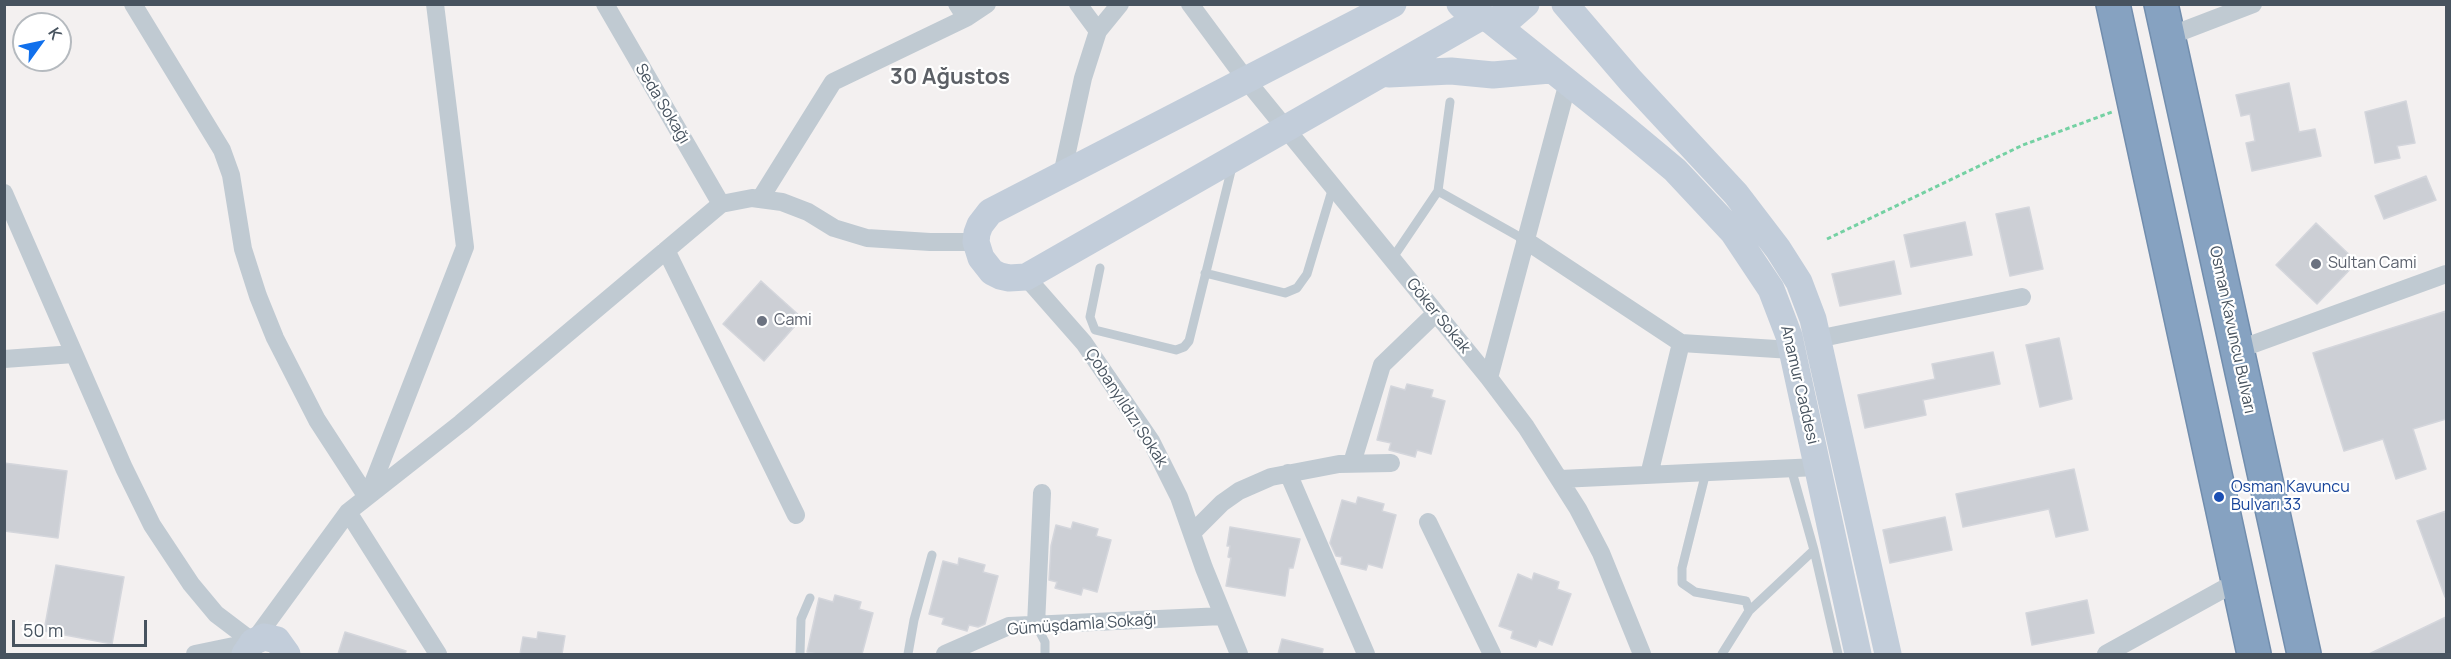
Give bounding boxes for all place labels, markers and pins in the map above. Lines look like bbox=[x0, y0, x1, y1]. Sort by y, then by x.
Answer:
place label: Sultan Cami bbox=[2328, 254, 2417, 274]
marker: Sultan Cami bbox=[2309, 257, 2323, 271]
place label: Cami bbox=[774, 311, 812, 331]
marker: Cami bbox=[755, 314, 769, 328]
place label: Osman Kavuncu Bulvarı 33 bbox=[2231, 478, 2350, 516]
marker: Osman Kavuncu Bulvarı 33 bbox=[2212, 490, 2226, 504]

